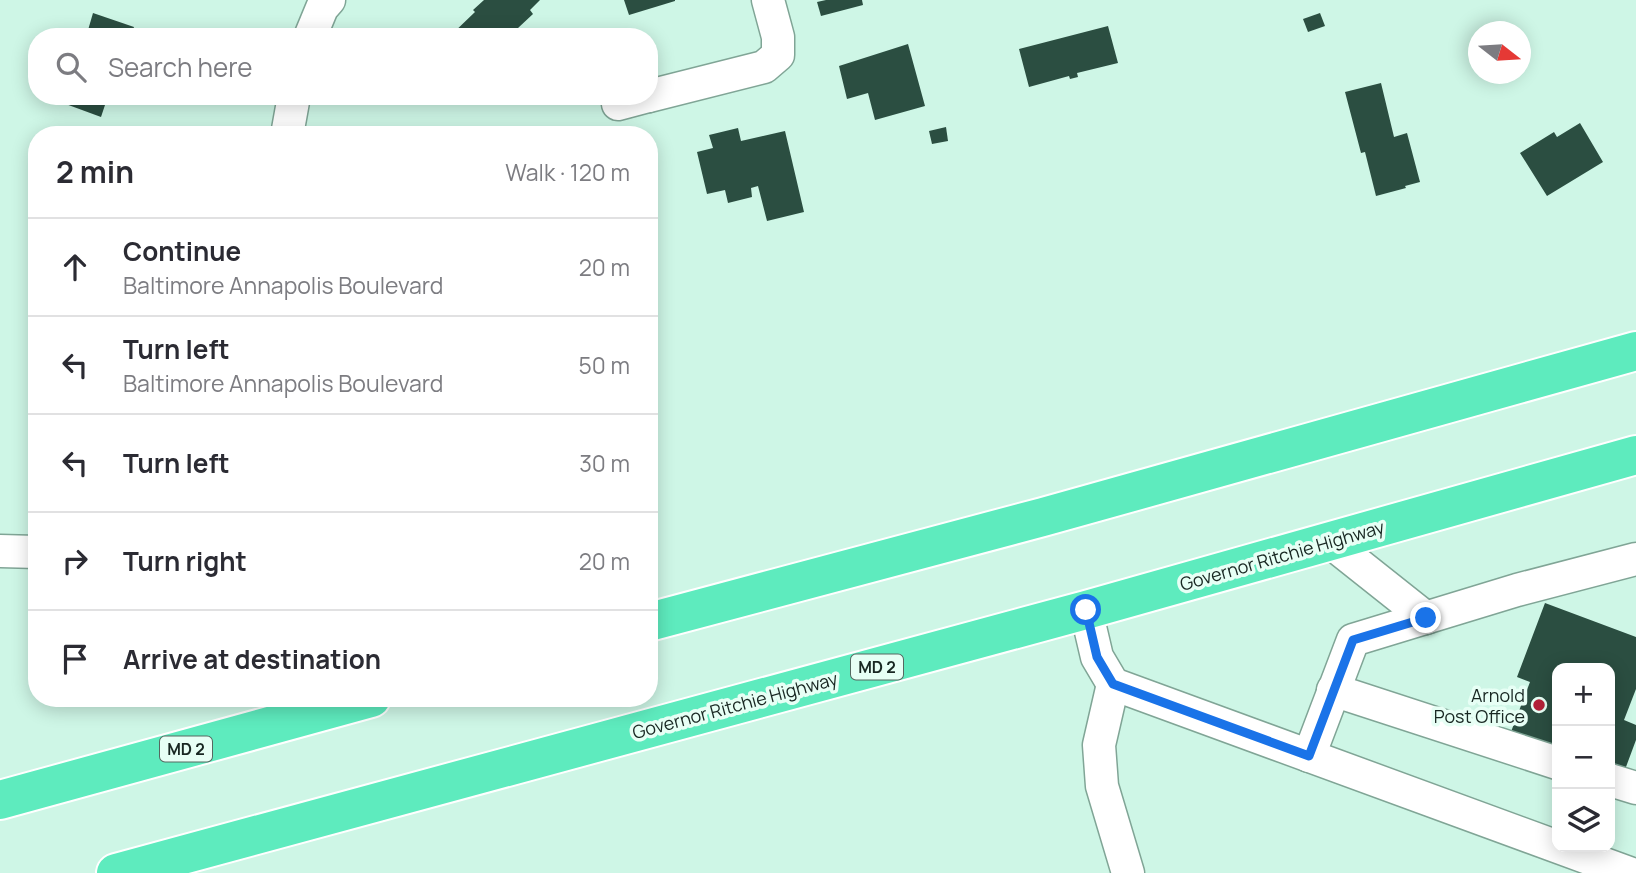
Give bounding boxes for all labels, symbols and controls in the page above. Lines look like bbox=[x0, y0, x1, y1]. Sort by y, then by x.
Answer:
north arrow bbox=[1468, 21, 1531, 84]
search box bbox=[28, 28, 658, 105]
icon: search bbox=[52, 48, 90, 86]
text: Search here bbox=[108, 49, 253, 85]
text: 2 min bbox=[56, 151, 134, 192]
text: Walk · 120 m bbox=[505, 156, 630, 188]
text: Continue bbox=[123, 233, 241, 269]
icon: ahead bbox=[56, 248, 94, 286]
text: 20 m bbox=[579, 251, 630, 283]
text: Baltimore Annapolis Boulevard bbox=[123, 269, 443, 301]
text: Turn left bbox=[123, 331, 230, 367]
icon: left bbox=[56, 346, 94, 384]
text: 50 m bbox=[579, 349, 630, 381]
text: Baltimore Annapolis Boulevard bbox=[123, 367, 443, 399]
icon: left bbox=[56, 444, 94, 482]
text: Turn left bbox=[123, 445, 230, 481]
text: 30 m bbox=[579, 447, 630, 479]
street label: Governor Ritchie Highway bbox=[1177, 514, 1388, 596]
icon: right bbox=[56, 542, 94, 580]
text: Turn right bbox=[123, 543, 247, 579]
text: 20 m bbox=[579, 545, 630, 577]
route start bbox=[1070, 594, 1101, 625]
route end bbox=[1410, 602, 1441, 633]
icon: arrive bbox=[56, 640, 94, 678]
text: Arrive at destination bbox=[123, 641, 381, 677]
road number: MD 2 bbox=[851, 654, 903, 680]
map controls bbox=[1552, 663, 1615, 852]
button: + bbox=[1552, 663, 1615, 726]
street label: Governor Ritchie Highway bbox=[630, 666, 841, 744]
place label: Arnold Post Office bbox=[1434, 683, 1525, 728]
marker: Arnold Post Office bbox=[1531, 697, 1547, 713]
button: − bbox=[1552, 726, 1615, 789]
road number: MD 2 bbox=[160, 736, 212, 762]
button: layers bbox=[1552, 789, 1615, 852]

